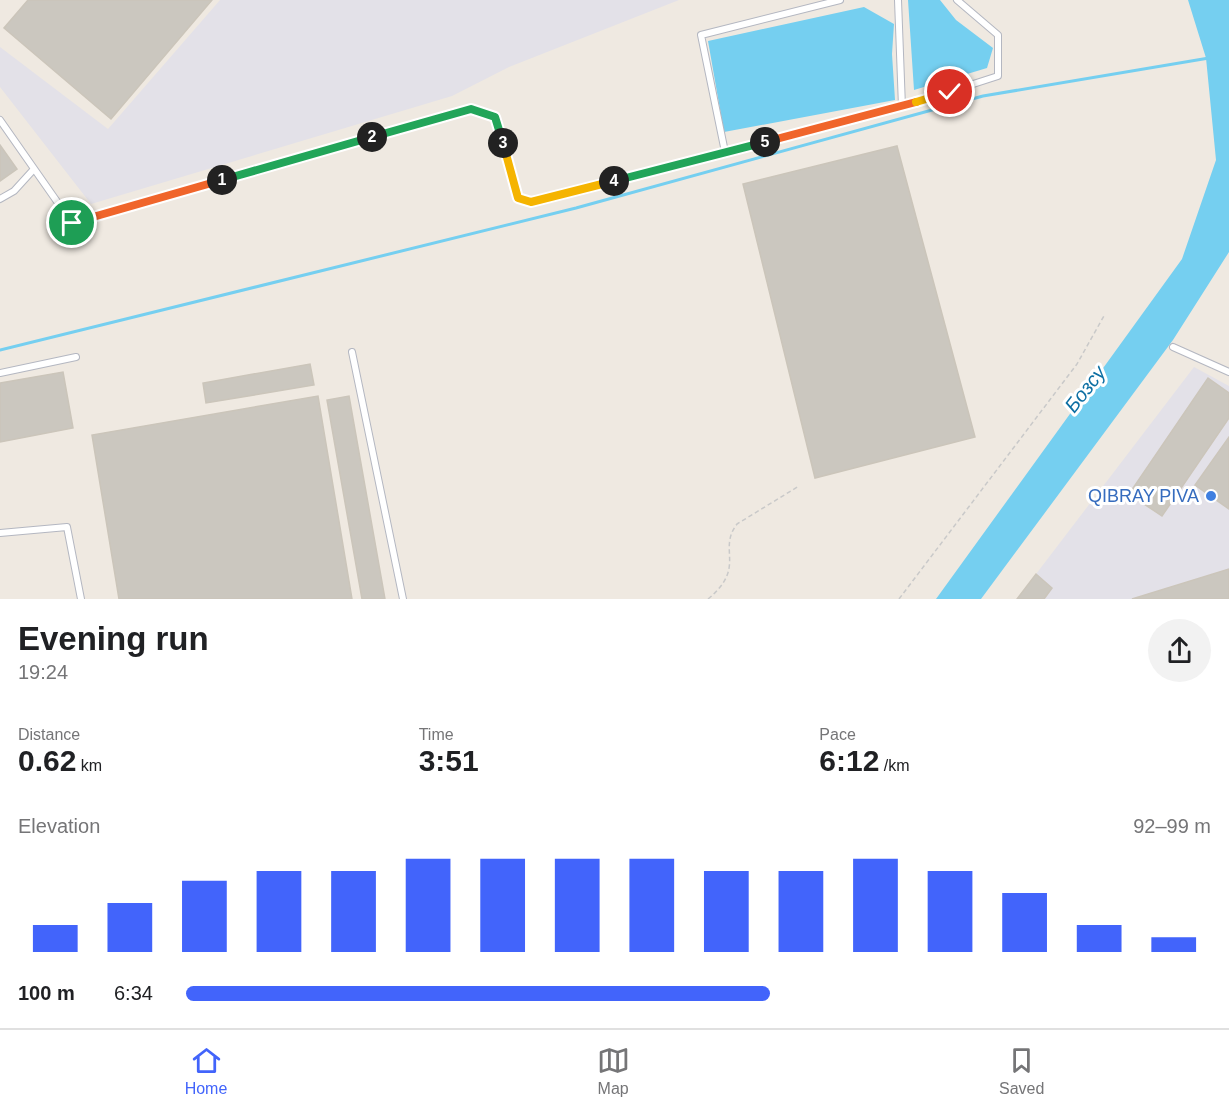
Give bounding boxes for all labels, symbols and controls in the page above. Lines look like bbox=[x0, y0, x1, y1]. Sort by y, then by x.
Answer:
pin bbox=[924, 66, 975, 117]
icon: check bbox=[933, 75, 966, 108]
pin: 2 bbox=[357, 122, 387, 152]
pin: 5 bbox=[750, 127, 780, 157]
text: 2 bbox=[368, 128, 376, 145]
pin: 3 bbox=[488, 128, 518, 158]
text: 5 bbox=[761, 133, 769, 150]
text: 3 bbox=[499, 134, 507, 151]
pin: 1 bbox=[207, 165, 237, 195]
pin: 4 bbox=[599, 166, 629, 196]
text: 1 bbox=[218, 171, 226, 188]
text: 4 bbox=[610, 172, 618, 189]
pin bbox=[46, 197, 97, 248]
icon: arrive bbox=[55, 206, 88, 239]
water label: Бозсу bbox=[1060, 361, 1110, 416]
place label: QIBRAY PIVA bbox=[1088, 486, 1199, 506]
marker: QIBRAY PIVA bbox=[1204, 489, 1218, 503]
button: share bbox=[1148, 619, 1211, 682]
text: Evening run bbox=[18, 620, 209, 657]
text: 19:24 bbox=[18, 661, 68, 683]
text: Distance bbox=[18, 726, 80, 743]
text: Time bbox=[419, 726, 454, 743]
text: Pace bbox=[819, 726, 856, 743]
text: 0.62 bbox=[18, 744, 76, 777]
text: 3:51 bbox=[419, 744, 479, 777]
text: 6:12 bbox=[819, 744, 879, 777]
text: km bbox=[76, 757, 102, 774]
text: /km bbox=[879, 757, 910, 774]
text: Elevation bbox=[18, 815, 100, 837]
text: 92–99 m bbox=[1133, 815, 1211, 837]
text: 100 m bbox=[18, 982, 75, 1004]
text: 6:34 bbox=[114, 982, 153, 1004]
tab: Home bbox=[185, 1044, 227, 1098]
tab: Map bbox=[597, 1044, 630, 1098]
tab: Saved bbox=[999, 1044, 1044, 1098]

